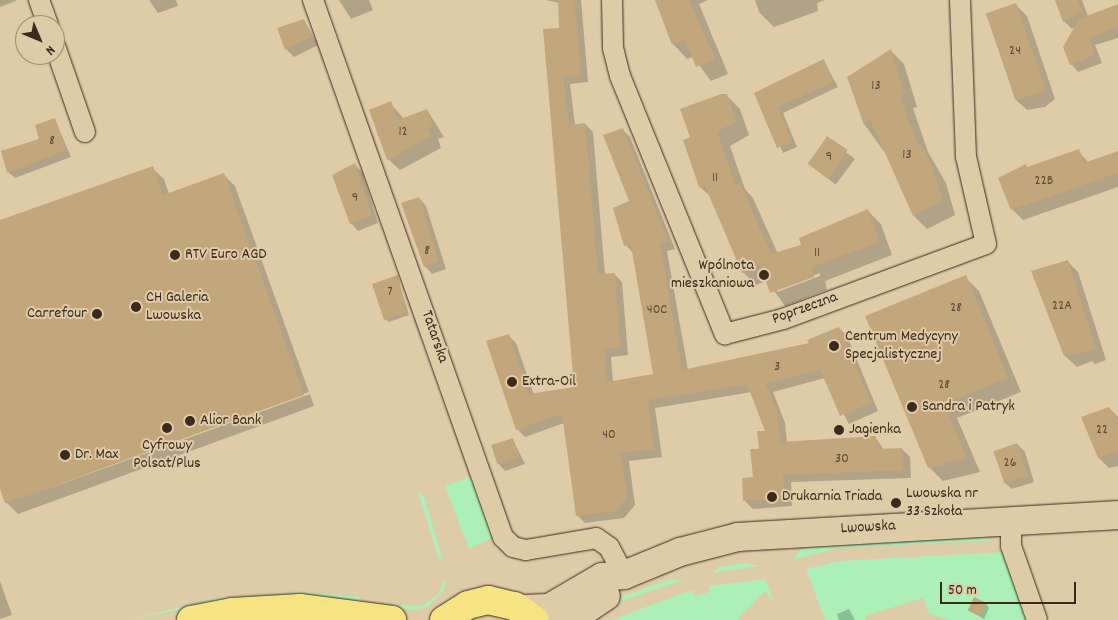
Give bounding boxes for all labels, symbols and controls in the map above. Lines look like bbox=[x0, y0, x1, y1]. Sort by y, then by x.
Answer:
north arrow bbox=[15, 15, 65, 65]
text: N bbox=[40, 40, 59, 59]
house number: 24 bbox=[1009, 43, 1021, 59]
house number: 13 bbox=[871, 78, 881, 94]
house number: 12 bbox=[398, 124, 408, 140]
house number: 8 bbox=[49, 133, 55, 149]
house number: 13 bbox=[902, 147, 912, 163]
house number: 9 bbox=[826, 149, 832, 165]
house number: 11 bbox=[712, 170, 718, 186]
house number: 22B bbox=[1035, 173, 1053, 189]
house number: 9 bbox=[352, 190, 358, 206]
house number: 8 bbox=[424, 243, 430, 259]
place label: RTV Euro AGD bbox=[185, 245, 267, 265]
house number: 11 bbox=[814, 245, 820, 261]
marker: RTV Euro AGD bbox=[169, 249, 181, 261]
place label: Wpólnota mieszkaniowa bbox=[671, 256, 754, 294]
marker: Wpólnota mieszkaniowa bbox=[758, 269, 770, 281]
house number: 7 bbox=[387, 284, 393, 300]
place label: CH Galeria Lwowska bbox=[146, 288, 209, 326]
street label: Poprzeczna bbox=[770, 288, 840, 330]
house number: 22A bbox=[1052, 298, 1072, 314]
house number: 28 bbox=[950, 300, 962, 316]
marker: CH Galeria Lwowska bbox=[130, 301, 142, 313]
house number: 40C bbox=[647, 302, 667, 318]
place label: Carrefour bbox=[27, 304, 87, 324]
marker: Carrefour bbox=[91, 308, 103, 320]
street label: Tatarska bbox=[416, 308, 452, 366]
place label: Centrum Medycyny Specjalistycznej bbox=[845, 327, 958, 365]
marker: Centrum Medycyny Specjalistycznej bbox=[827, 339, 841, 353]
house number: 3 bbox=[774, 359, 780, 375]
place label: Extra-Oil bbox=[522, 372, 576, 392]
marker: Extra-Oil bbox=[506, 376, 518, 388]
house number: 28 bbox=[938, 377, 950, 393]
place label: Sandra i Patryk bbox=[922, 397, 1015, 417]
marker: Sandra i Patryk bbox=[906, 401, 918, 413]
place label: Alior Bank bbox=[200, 411, 261, 431]
marker: Alior Bank bbox=[184, 415, 196, 427]
place label: Jagienka bbox=[849, 420, 901, 440]
marker: Cyfrowy Polsat/Plus bbox=[161, 422, 173, 434]
house number: 22 bbox=[1096, 422, 1108, 438]
marker: Jagienka bbox=[833, 424, 845, 436]
house number: 40 bbox=[602, 427, 616, 443]
place label: Cyfrowy Polsat/Plus bbox=[133, 436, 201, 474]
place label: Dr. Max bbox=[75, 445, 118, 465]
marker: Dr. Max bbox=[59, 449, 71, 461]
house number: 30 bbox=[835, 451, 849, 467]
house number: 26 bbox=[1004, 455, 1016, 471]
place label: Lwowska nr 33 Szkoła bbox=[906, 484, 978, 522]
place label: Drukarnia Triada bbox=[782, 487, 882, 507]
marker: Drukarnia Triada bbox=[766, 491, 778, 503]
marker: Lwowska nr 33 Szkoła bbox=[890, 497, 902, 509]
street label: Lwowska bbox=[840, 517, 896, 539]
scale bar bbox=[943, 572, 1079, 604]
text: 50 m bbox=[948, 580, 977, 602]

